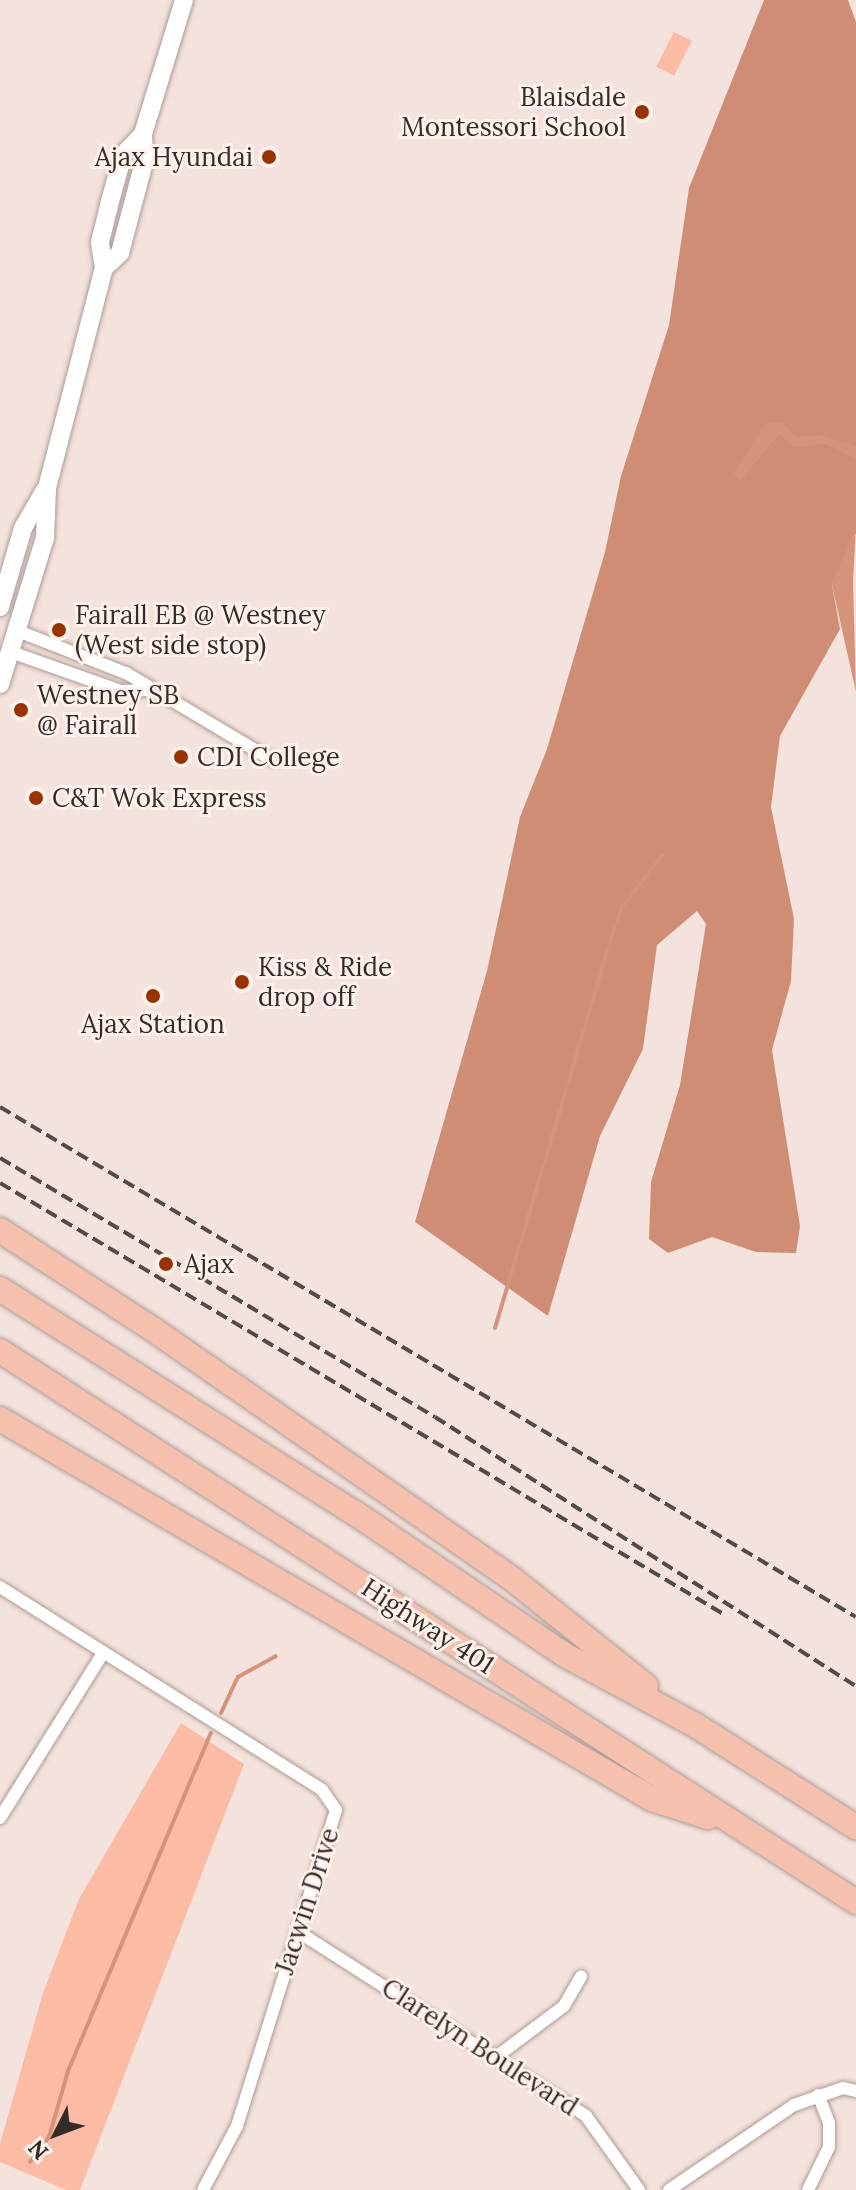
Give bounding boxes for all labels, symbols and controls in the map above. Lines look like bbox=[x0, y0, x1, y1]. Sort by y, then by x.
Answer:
place label: Blaisdale Montessori School bbox=[401, 81, 626, 142]
marker: Blaisdale Montessori School bbox=[633, 103, 651, 121]
place label: Ajax Hyundai bbox=[95, 141, 253, 173]
marker: Ajax Hyundai bbox=[260, 148, 278, 166]
place label: Fairall EB @ Westney (West side stop) bbox=[75, 599, 326, 660]
marker: Fairall EB @ Westney (West side stop) bbox=[50, 621, 68, 639]
place label: Westney SB @ Fairall bbox=[37, 679, 179, 740]
marker: Westney SB @ Fairall bbox=[12, 701, 30, 719]
place label: CDI College bbox=[197, 741, 340, 773]
marker: CDI College bbox=[172, 748, 190, 766]
place label: C&T Wok Express bbox=[52, 782, 266, 814]
marker: C&T Wok Express bbox=[27, 789, 45, 807]
place label: Kiss & Ride drop off bbox=[258, 951, 392, 1012]
marker: Kiss & Ride drop off bbox=[233, 973, 251, 991]
marker: Ajax Station bbox=[144, 987, 162, 1005]
place label: Ajax Station bbox=[81, 1008, 225, 1040]
place label: Ajax bbox=[184, 1248, 234, 1280]
marker: Ajax bbox=[155, 1253, 177, 1275]
street label: Highway 401 bbox=[356, 1572, 500, 1680]
street label: Jacwin Drive bbox=[269, 1824, 345, 1978]
street label: Clarelyn Boulevard bbox=[376, 1972, 584, 2122]
north arrow bbox=[16, 2094, 96, 2174]
text: N bbox=[22, 2134, 54, 2166]

